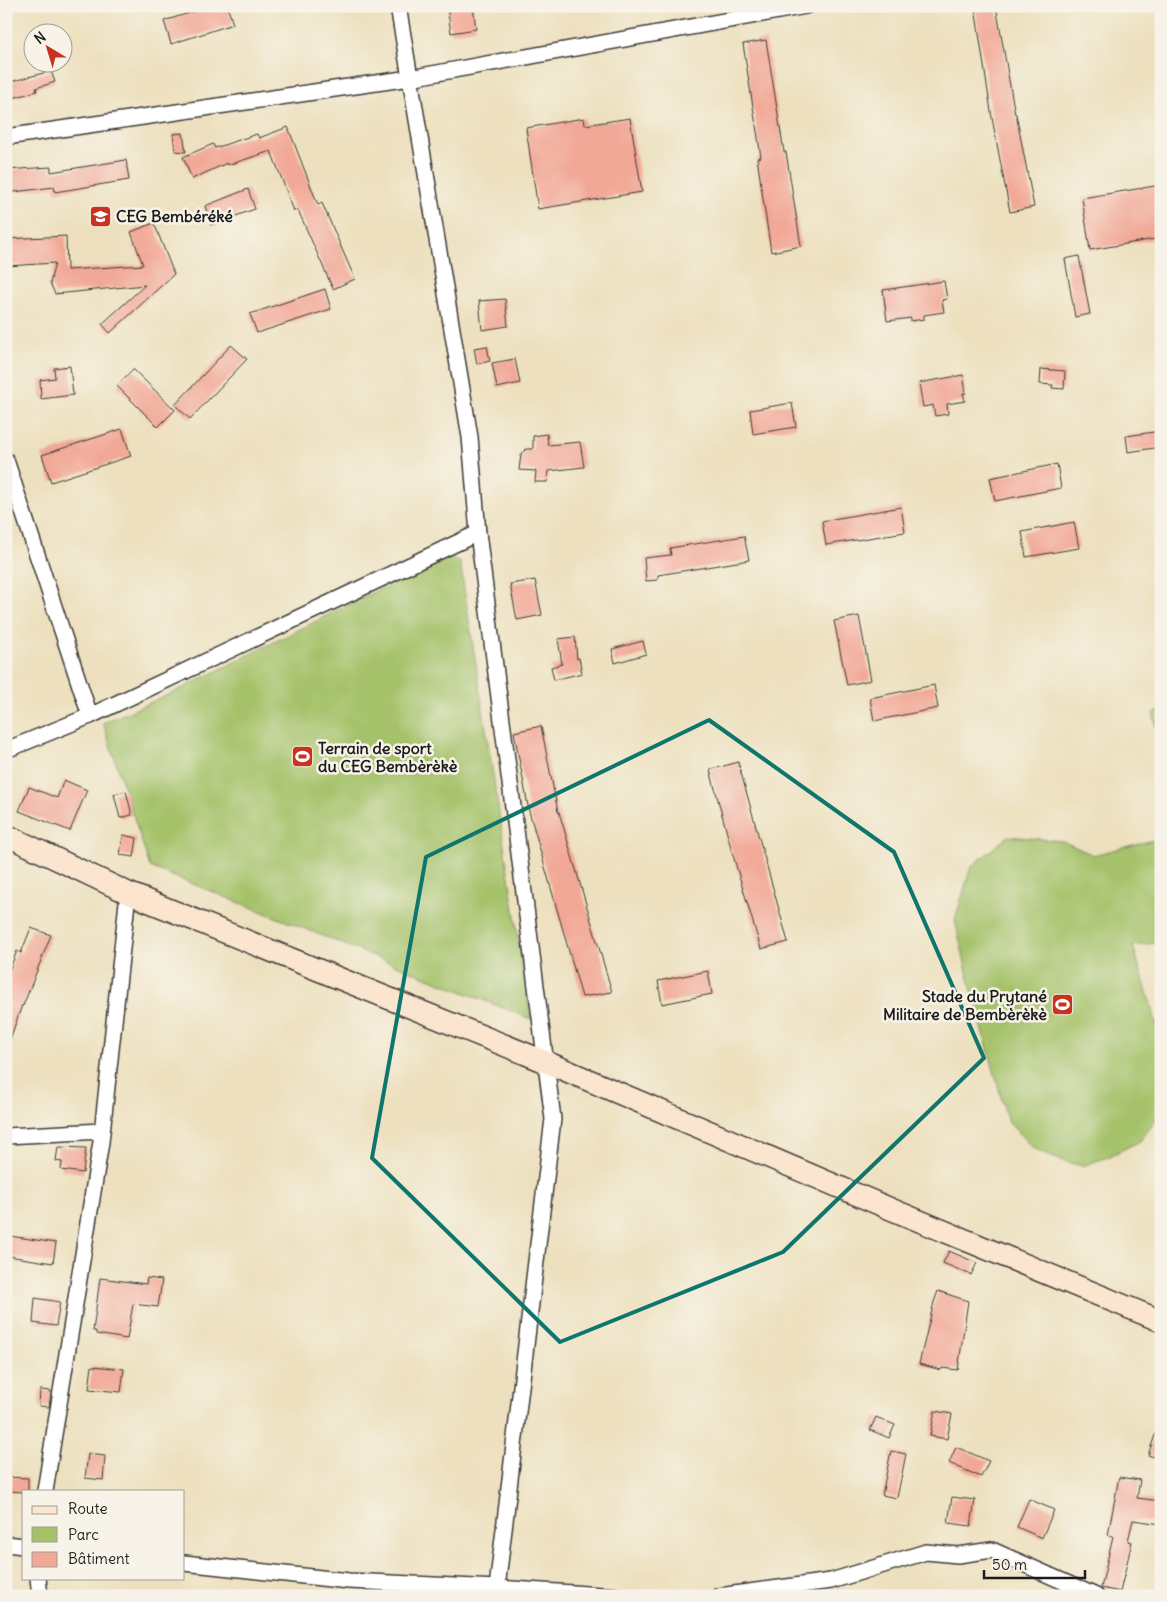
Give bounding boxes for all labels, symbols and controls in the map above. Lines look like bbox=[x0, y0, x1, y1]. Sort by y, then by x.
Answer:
north arrow bbox=[22, 22, 72, 72]
text: N bbox=[31, 28, 49, 48]
school or university icon: CEG Bembéréké bbox=[88, 204, 112, 228]
place label: CEG Bembéréké bbox=[116, 206, 233, 226]
place label: Terrain de sport du CEG Bembèrèkè bbox=[318, 738, 458, 776]
sports icon: Terrain de sport du CEG Bembèrèkè bbox=[290, 745, 314, 769]
place label: Stade du Prytané Militaire de Bembèrèkè bbox=[883, 986, 1047, 1024]
sports icon: Stade du Prytané Militaire de Bembèrèkè bbox=[1051, 993, 1075, 1017]
legend bbox=[22, 1490, 185, 1580]
text: Route bbox=[68, 1499, 108, 1518]
text: Parc bbox=[68, 1525, 99, 1544]
scale bar bbox=[984, 1547, 1086, 1579]
text: Bâtiment bbox=[68, 1549, 130, 1568]
text: 50 m bbox=[992, 1555, 1027, 1574]

